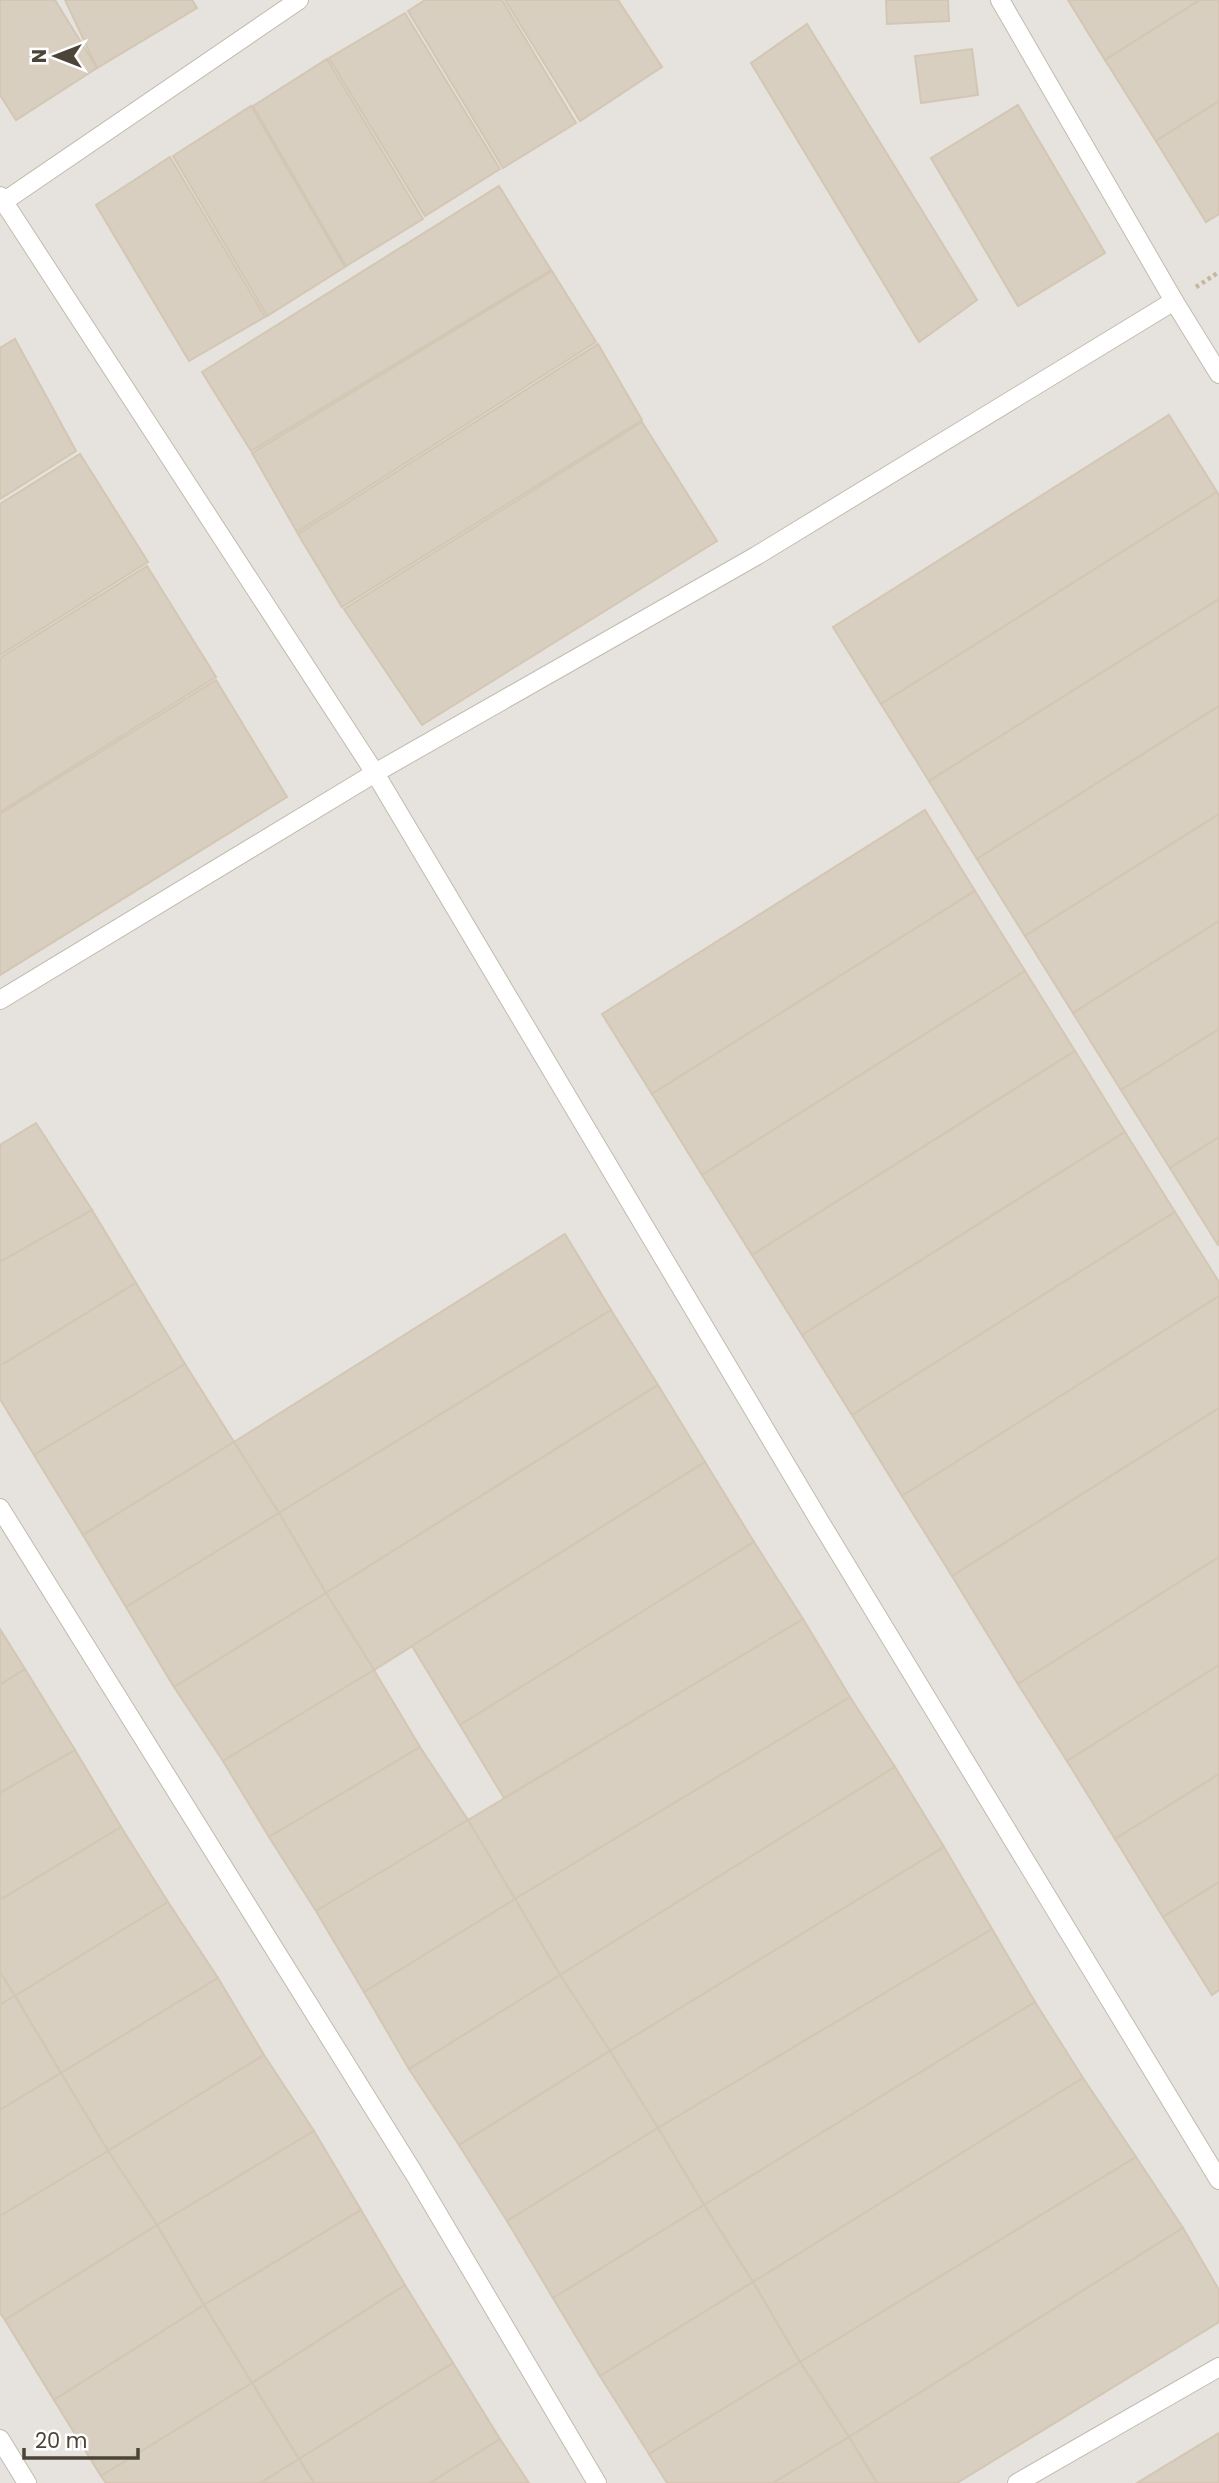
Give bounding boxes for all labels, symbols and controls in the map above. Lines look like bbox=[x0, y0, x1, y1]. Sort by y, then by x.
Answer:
north arrow bbox=[21, 21, 91, 91]
text: N bbox=[26, 49, 53, 63]
scale bar bbox=[24, 2416, 138, 2460]
text: 20 m bbox=[35, 2426, 88, 2455]

